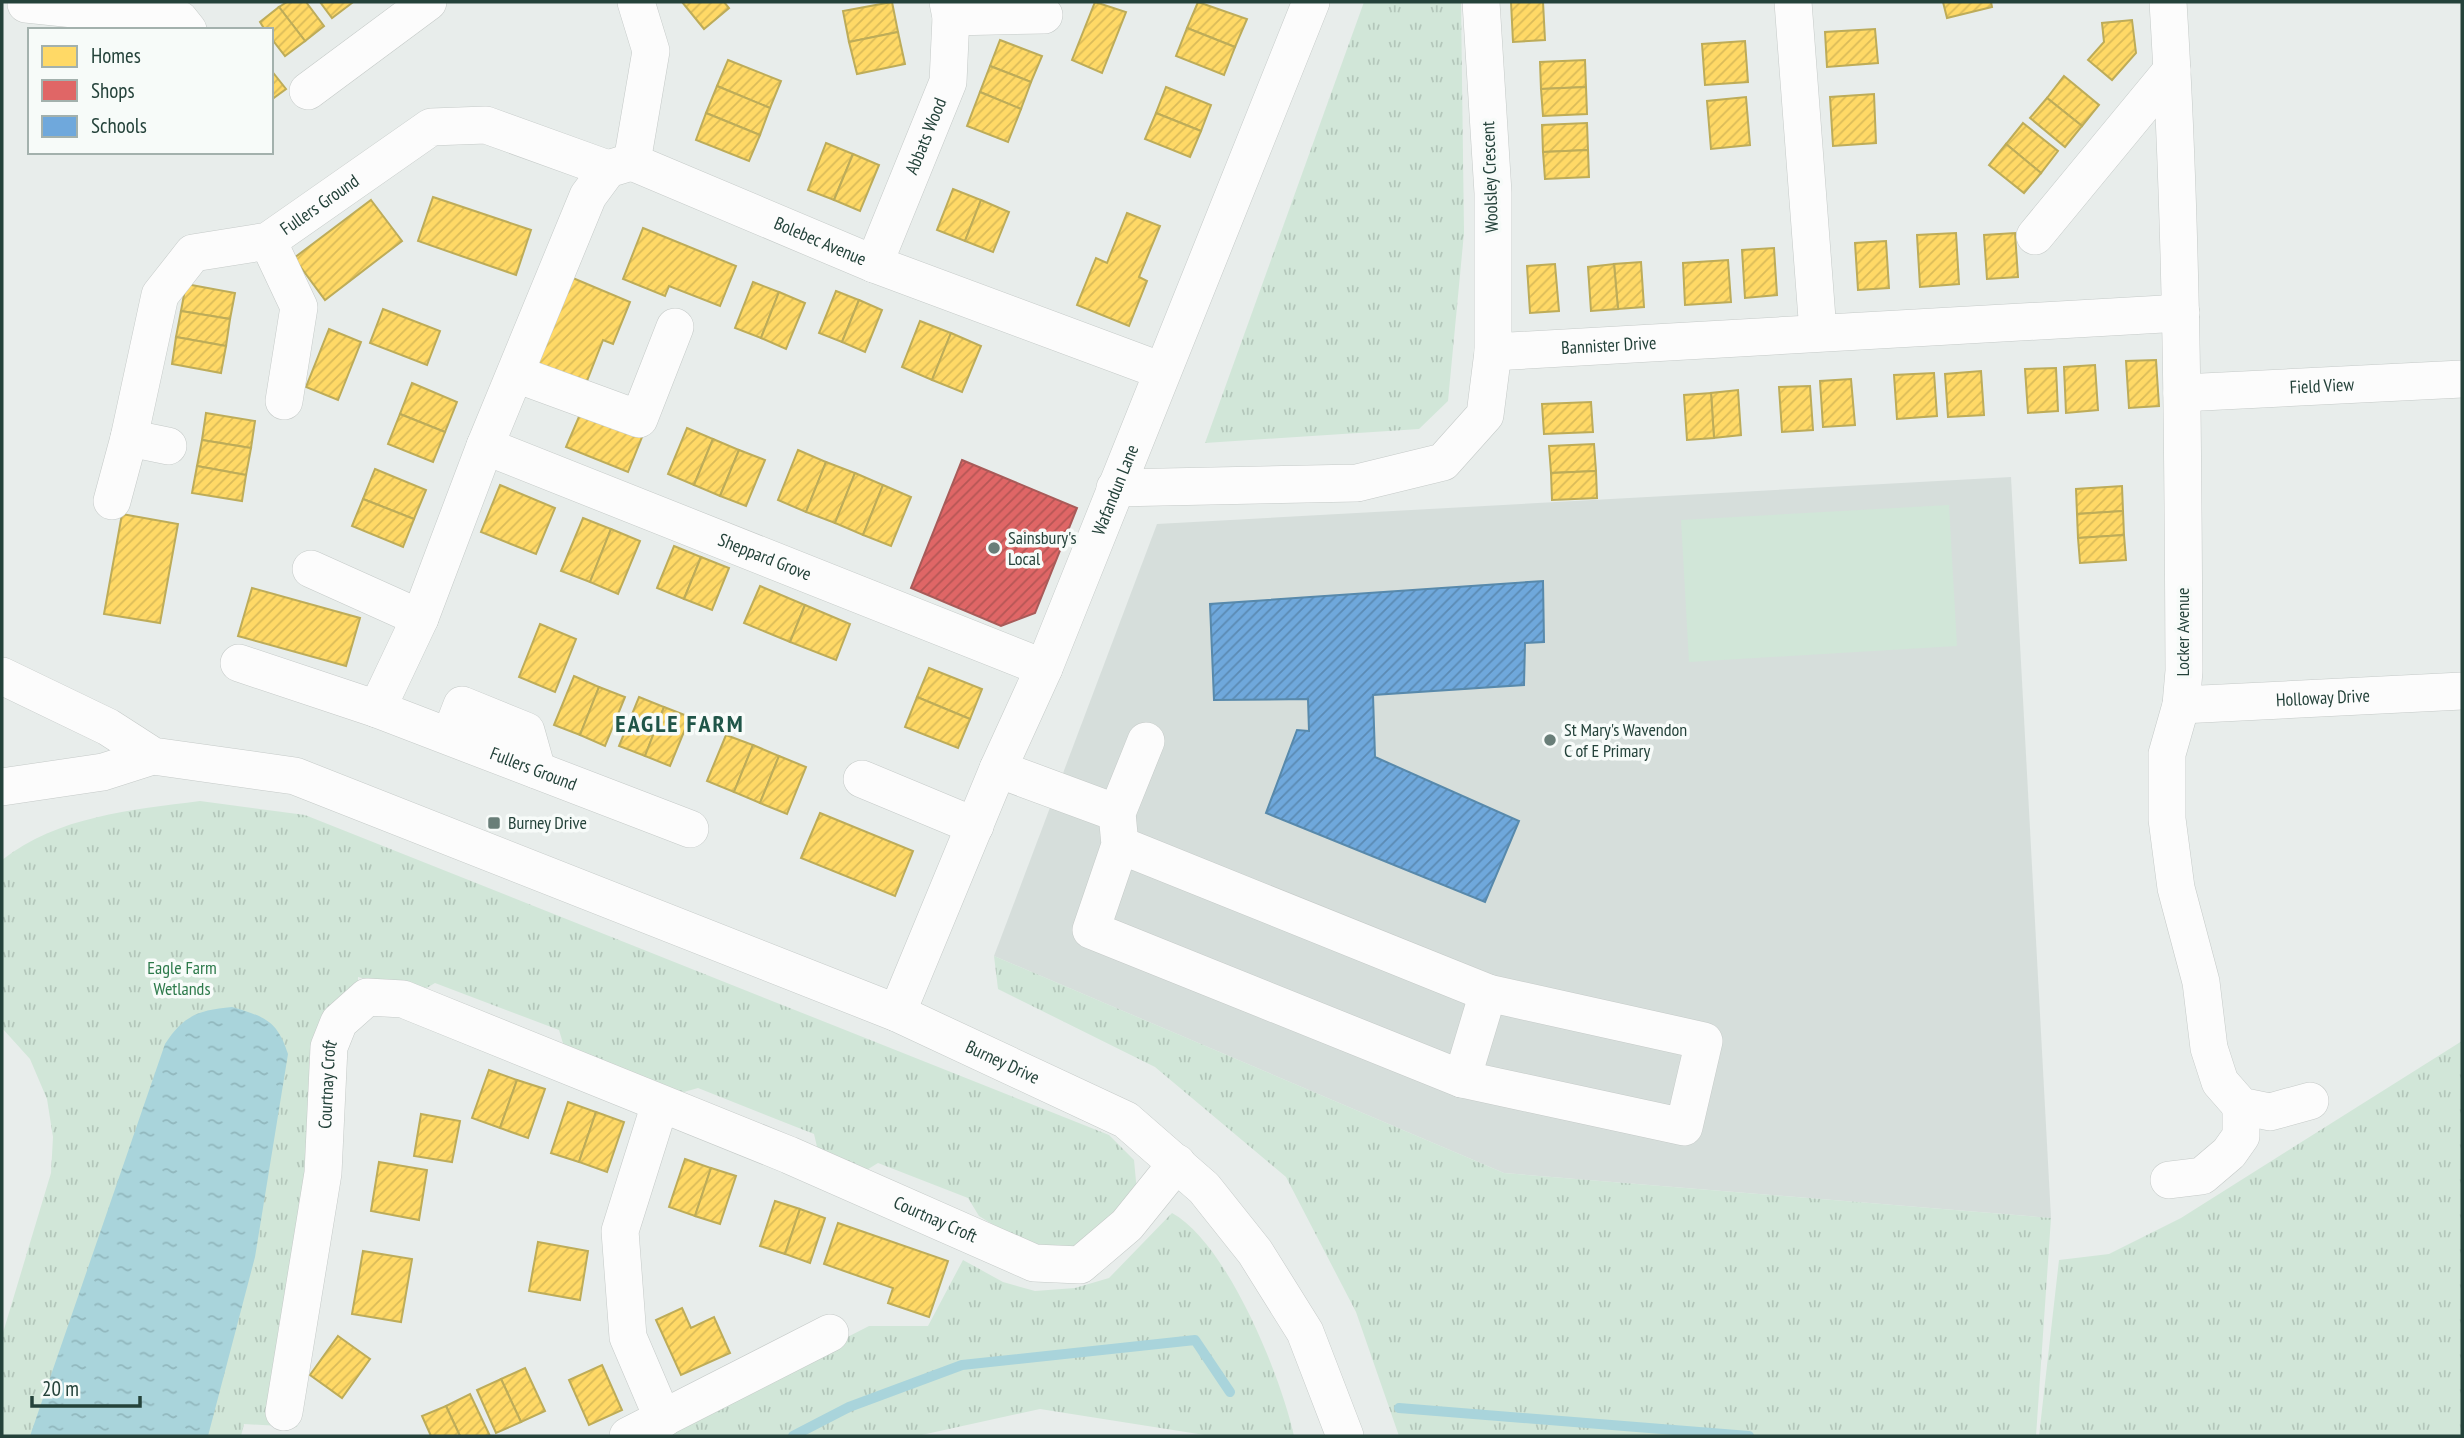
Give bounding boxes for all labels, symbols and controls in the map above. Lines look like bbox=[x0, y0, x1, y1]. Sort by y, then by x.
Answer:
legend bbox=[28, 28, 273, 154]
text: Homes bbox=[91, 42, 141, 69]
text: Shops bbox=[91, 77, 135, 104]
street label: Abbats Wood bbox=[900, 94, 951, 178]
text: Schools bbox=[91, 112, 147, 139]
street label: Woolsley Crescent bbox=[1476, 121, 1503, 233]
street label: Fullers Ground bbox=[275, 169, 363, 240]
street label: Bolebec Avenue bbox=[771, 211, 870, 270]
street label: Bannister Drive bbox=[1561, 331, 1657, 359]
street label: Field View bbox=[2289, 372, 2355, 399]
street label: Wafandun Lane bbox=[1087, 441, 1143, 538]
place label: Sainsbury's Local bbox=[1008, 526, 1077, 570]
street label: Sheppard Grove bbox=[715, 528, 815, 585]
marker: Sainsbury's Local bbox=[986, 540, 1002, 556]
street label: Locker Avenue bbox=[2171, 588, 2194, 676]
street label: Holloway Drive bbox=[2275, 684, 2370, 711]
district label: EAGLE FARM bbox=[615, 708, 745, 739]
place label: St Mary's Wavendon C of E Primary bbox=[1564, 718, 1687, 762]
marker: St Mary's Wavendon C of E Primary bbox=[1542, 732, 1558, 748]
street label: Fullers Ground bbox=[487, 741, 580, 796]
place label: Burney Drive bbox=[508, 811, 587, 834]
marker: Burney Drive bbox=[486, 815, 502, 831]
park label: Eagle Farm Wetlands bbox=[147, 956, 217, 1000]
street label: Burney Drive bbox=[962, 1035, 1043, 1089]
street label: Courtnay Croft bbox=[313, 1036, 342, 1129]
street label: Courtnay Croft bbox=[890, 1191, 981, 1247]
scale bar bbox=[32, 1364, 140, 1408]
text: 20 m bbox=[42, 1375, 79, 1402]

